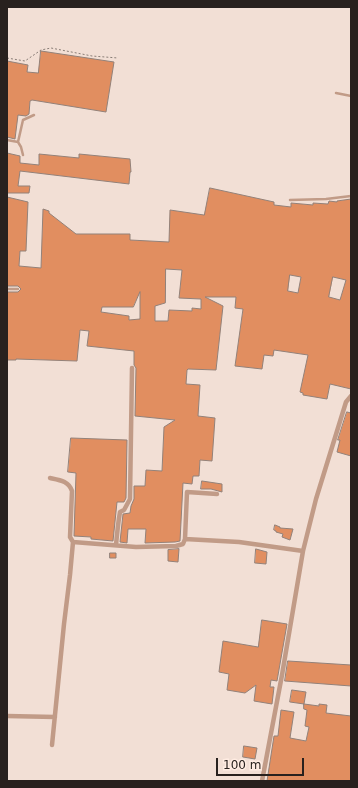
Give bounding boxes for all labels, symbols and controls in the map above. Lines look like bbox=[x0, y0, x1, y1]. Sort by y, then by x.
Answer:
scale bar bbox=[218, 750, 306, 776]
text: 100 m bbox=[223, 758, 261, 772]

